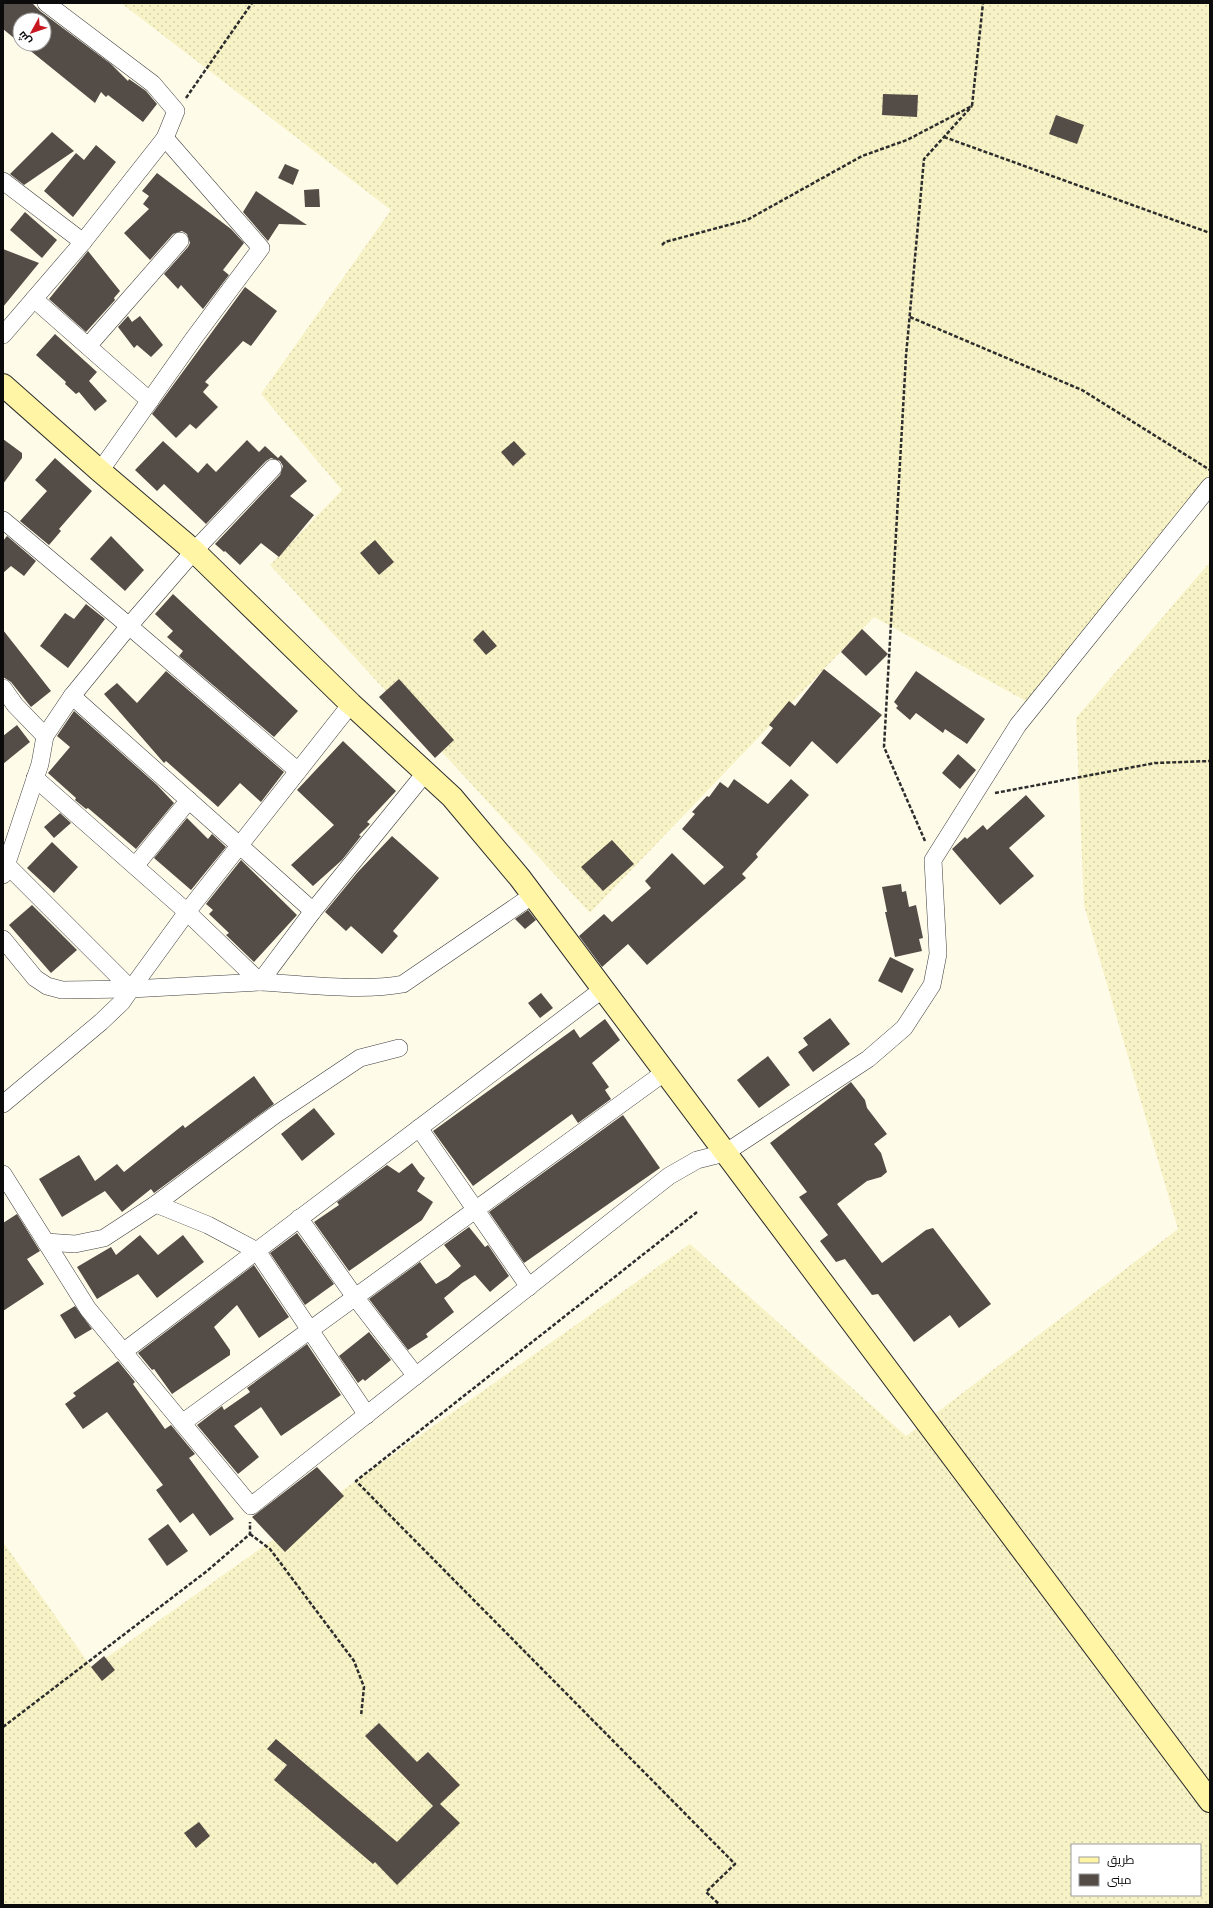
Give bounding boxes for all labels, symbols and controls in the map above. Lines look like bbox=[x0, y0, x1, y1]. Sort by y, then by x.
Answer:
north arrow bbox=[12, 12, 52, 52]
text: ش bbox=[14, 28, 35, 48]
legend bbox=[1071, 1844, 1201, 1896]
text: طريق bbox=[1107, 1852, 1135, 1868]
text: مبنى bbox=[1107, 1872, 1132, 1888]

